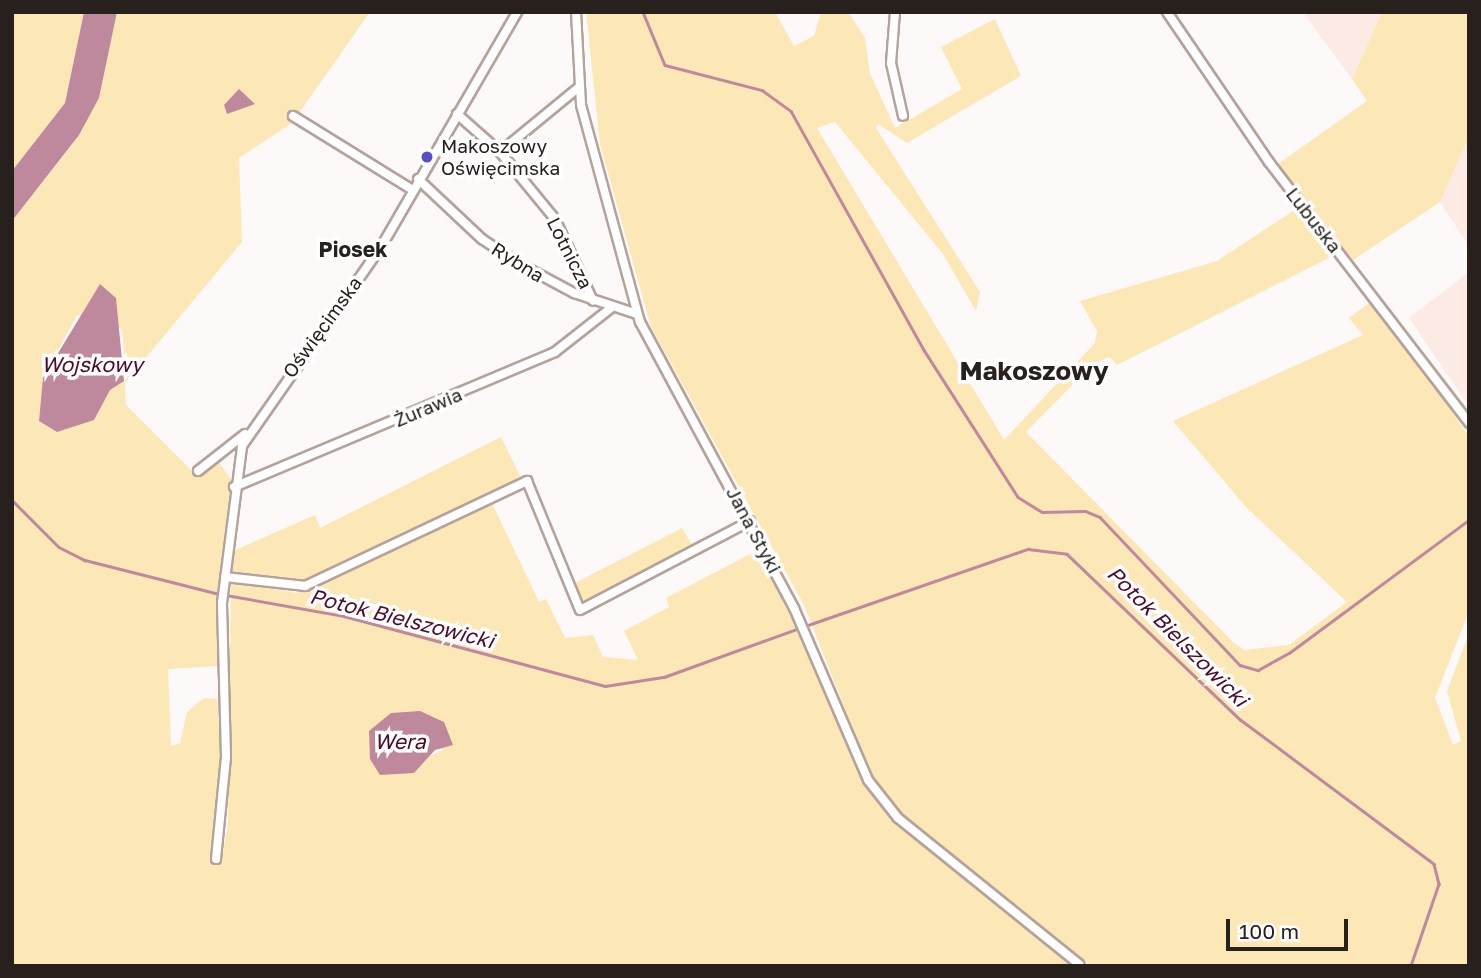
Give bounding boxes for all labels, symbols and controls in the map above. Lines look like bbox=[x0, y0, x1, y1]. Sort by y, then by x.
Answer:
place label: Makoszowy Oświęcimska bbox=[441, 135, 560, 179]
marker: Makoszowy Oświęcimska bbox=[419, 149, 435, 165]
street label: Lubuska bbox=[1281, 183, 1347, 257]
street label: Lotnicza bbox=[542, 213, 598, 293]
district label: Piosek bbox=[319, 236, 387, 262]
street label: Rybna bbox=[488, 237, 548, 287]
street label: Oświęcimska bbox=[278, 272, 366, 382]
water label: Wojskowy bbox=[41, 351, 143, 377]
district label: Makoszowy bbox=[959, 355, 1109, 387]
street label: Żurawia bbox=[391, 383, 465, 431]
street label: Jana Styki bbox=[722, 483, 786, 577]
water label: Potok Bielszowicki bbox=[1102, 560, 1254, 712]
water label: Potok Bielszowicki bbox=[307, 583, 497, 653]
water label: Wera bbox=[374, 728, 426, 754]
scale bar bbox=[1229, 904, 1352, 948]
text: 100 m bbox=[1239, 918, 1299, 944]

